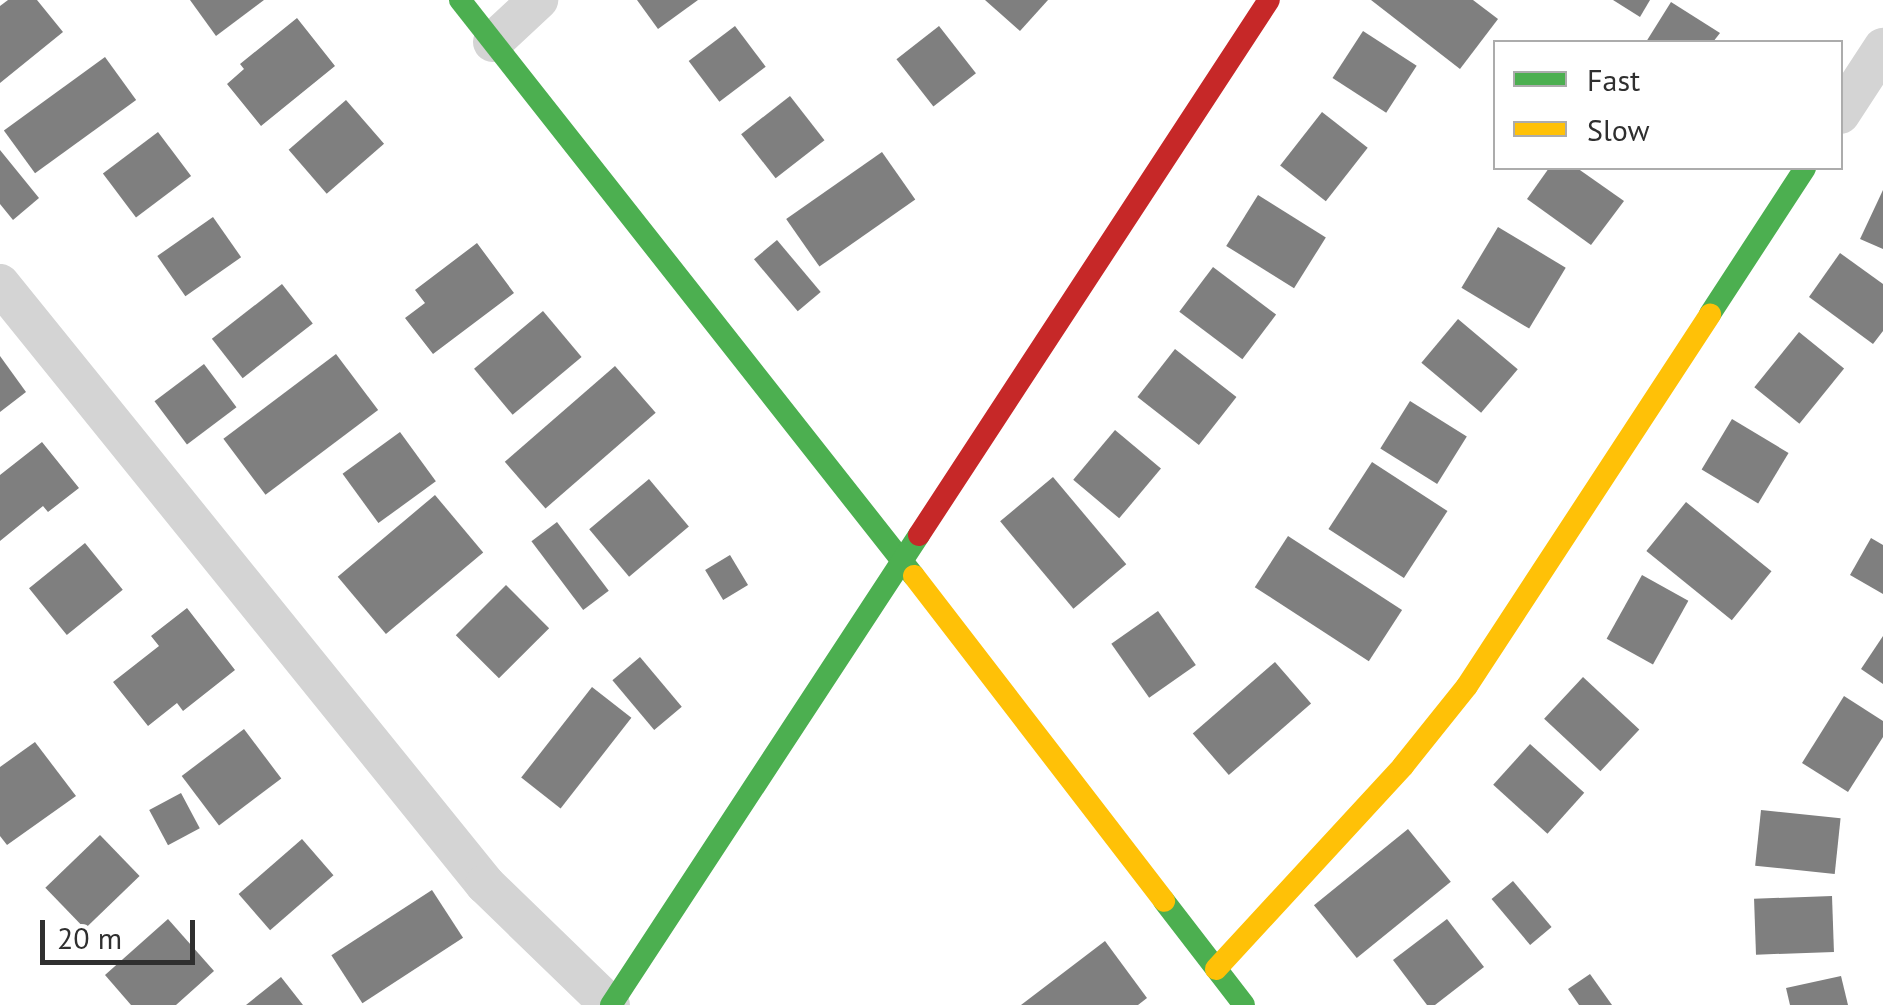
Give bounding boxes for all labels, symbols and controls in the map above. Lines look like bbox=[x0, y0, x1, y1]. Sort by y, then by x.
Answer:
legend bbox=[1493, 40, 1843, 170]
text: Fast bbox=[1587, 60, 1640, 99]
text: Slow bbox=[1587, 110, 1650, 149]
scale bar bbox=[45, 900, 200, 962]
text: 20 m bbox=[57, 918, 122, 957]

